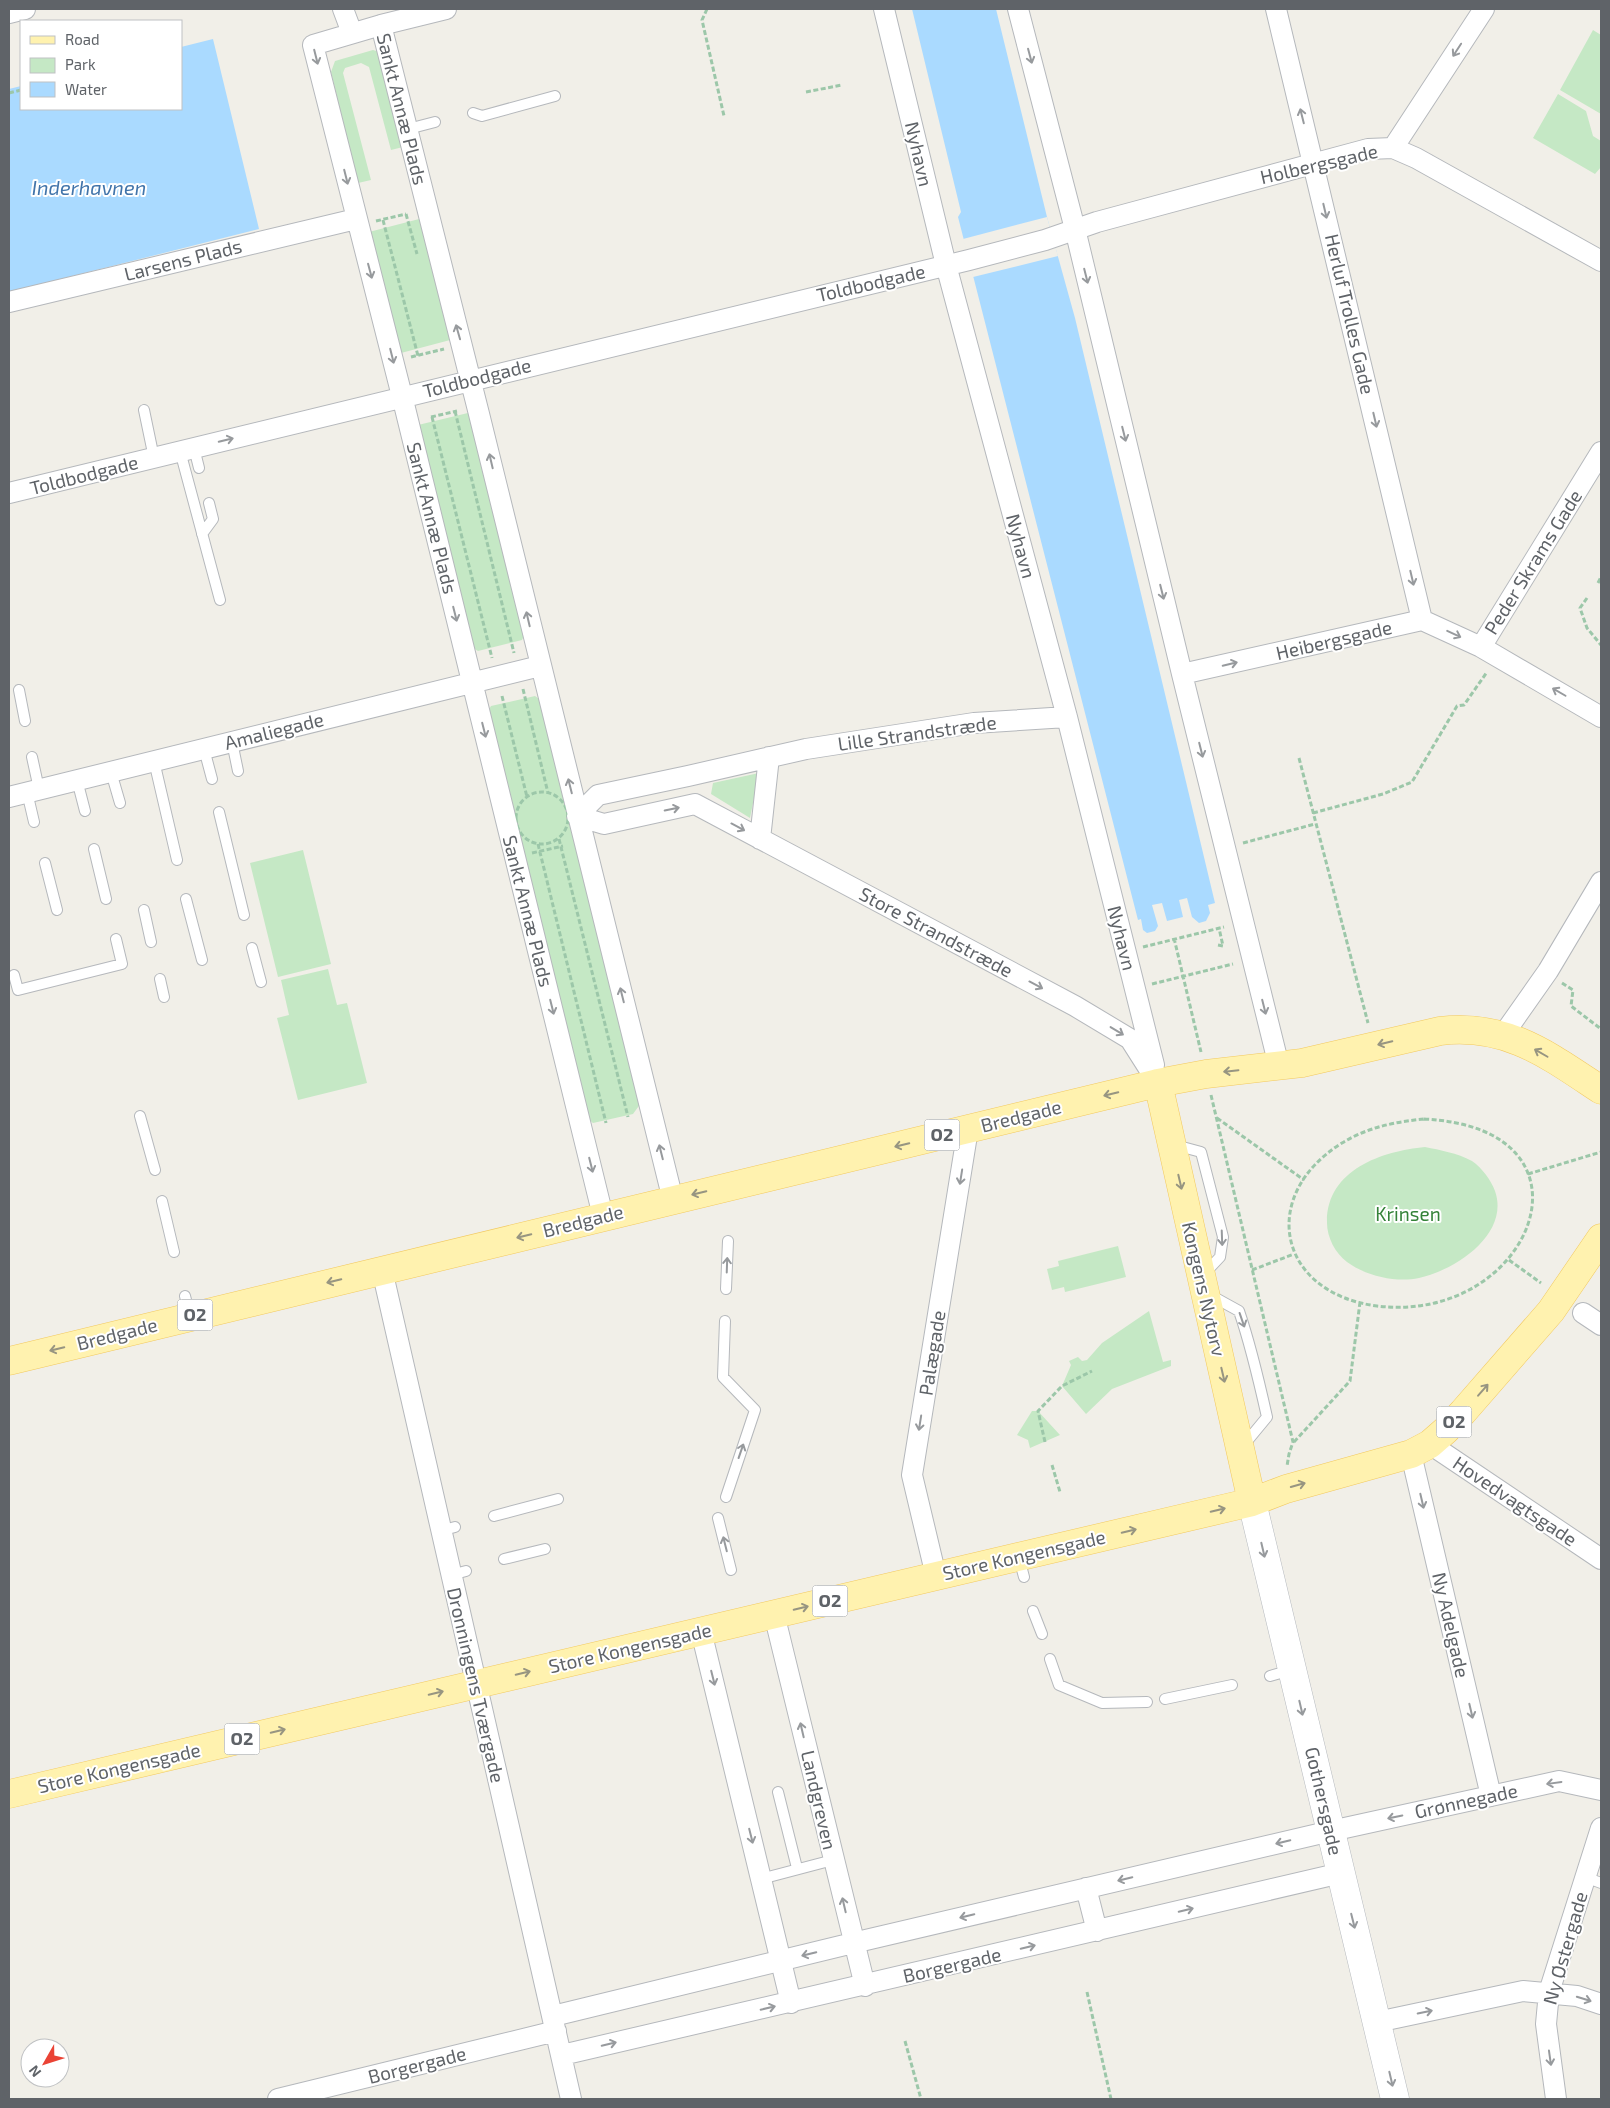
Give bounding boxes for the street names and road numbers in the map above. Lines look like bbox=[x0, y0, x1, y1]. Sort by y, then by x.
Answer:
street label: Sankt Annæ Plads bbox=[373, 31, 432, 187]
street label: Nyhavn bbox=[901, 119, 938, 189]
street label: Holbergsgade bbox=[1258, 139, 1380, 188]
street label: Herluf Trolles Gade bbox=[1321, 231, 1380, 396]
street label: Larsens Plads bbox=[122, 234, 244, 285]
street label: Toldbodgade bbox=[814, 259, 927, 306]
street label: Toldbodgade bbox=[420, 353, 533, 402]
street label: Sankt Annæ Plads bbox=[403, 440, 462, 596]
street label: Toldbodgade bbox=[27, 450, 140, 499]
street label: Peder Skrams Gade bbox=[1479, 485, 1586, 638]
street label: Nyhavn bbox=[1002, 511, 1041, 581]
street label: Heibergsgade bbox=[1274, 615, 1394, 664]
street label: Amaliegade bbox=[222, 707, 326, 754]
street label: Lille Strandstræde bbox=[836, 710, 998, 755]
street label: Sankt Annæ Plads bbox=[499, 833, 558, 989]
street label: Store Strandstræde bbox=[856, 881, 1017, 982]
street label: Nyhavn bbox=[1103, 903, 1142, 973]
street label: Bredgade bbox=[978, 1094, 1064, 1137]
road number: O2 bbox=[924, 1120, 960, 1150]
street label: Bredgade bbox=[540, 1199, 626, 1242]
street label: Kongens Nytorv bbox=[1178, 1219, 1231, 1359]
road number: O2 bbox=[178, 1300, 212, 1330]
street label: Palægade bbox=[913, 1309, 950, 1397]
street label: Bredgade bbox=[74, 1312, 160, 1355]
road number: O2 bbox=[1436, 1406, 1472, 1438]
street label: Hovedvagtsgade bbox=[1449, 1451, 1582, 1550]
street label: Store Kongensgade bbox=[940, 1525, 1108, 1584]
street label: Ny Adelgade bbox=[1428, 1570, 1475, 1680]
street label: Dronningens Tværgade bbox=[443, 1585, 510, 1785]
road number: O2 bbox=[812, 1585, 848, 1616]
street label: Store Kongensgade bbox=[546, 1618, 714, 1677]
road number: O2 bbox=[224, 1724, 260, 1755]
street label: Store Kongensgade bbox=[35, 1738, 203, 1797]
street label: Gothersgade bbox=[1301, 1744, 1348, 1857]
street label: Landgreven bbox=[797, 1748, 842, 1852]
street label: Grønnegade bbox=[1412, 1778, 1519, 1823]
street label: Ny Østergade bbox=[1537, 1889, 1592, 2007]
street label: Borgergade bbox=[900, 1942, 1003, 1987]
street label: Borgergade bbox=[365, 2041, 468, 2088]

